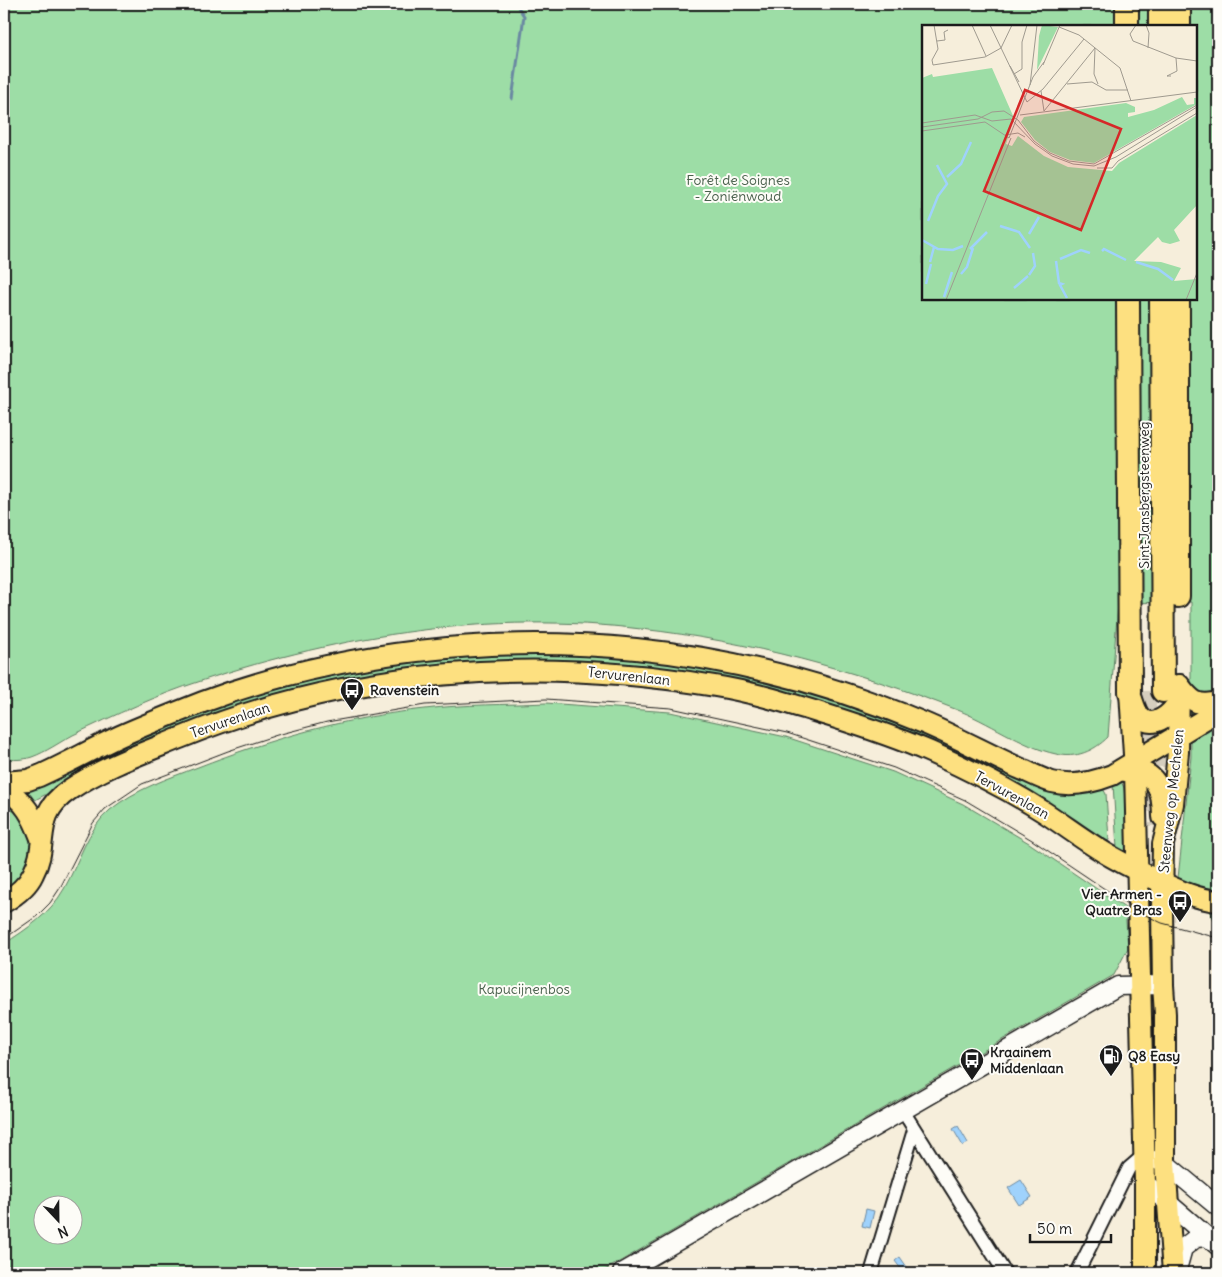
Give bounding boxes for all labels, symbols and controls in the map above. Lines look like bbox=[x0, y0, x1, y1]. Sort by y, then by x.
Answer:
inset map bbox=[922, 25, 1197, 300]
park label: Forêt de Soignes - Zoniënwoud bbox=[686, 171, 790, 205]
street label: Sint-Jansbergsteenweg bbox=[1135, 421, 1153, 569]
street label: Tervurenlaan bbox=[587, 663, 671, 689]
bus stop icon: Ravenstein bbox=[339, 677, 365, 711]
place label: Ravenstein bbox=[370, 681, 439, 699]
street label: Tervurenlaan bbox=[188, 698, 272, 742]
street label: Steenweg op Mechelen bbox=[1155, 728, 1187, 874]
street label: Tervurenlaan bbox=[971, 767, 1053, 823]
place label: Vier Armen - Quatre Bras bbox=[1082, 885, 1163, 919]
bus stop icon: Vier Armen - Quatre Bras bbox=[1167, 889, 1193, 923]
park label: Kapucijnenbos bbox=[478, 980, 570, 998]
place label: Kraainem Middenlaan bbox=[990, 1043, 1064, 1077]
fuel station icon: Q8 Easy bbox=[1098, 1043, 1124, 1077]
bus stop icon: Kraainem Middenlaan bbox=[959, 1047, 985, 1081]
place label: Q8 Easy bbox=[1128, 1047, 1180, 1065]
north arrow bbox=[32, 1194, 82, 1244]
scale bar bbox=[1030, 1212, 1111, 1244]
text: 50 m bbox=[1037, 1219, 1072, 1238]
text: N bbox=[55, 1222, 71, 1242]

